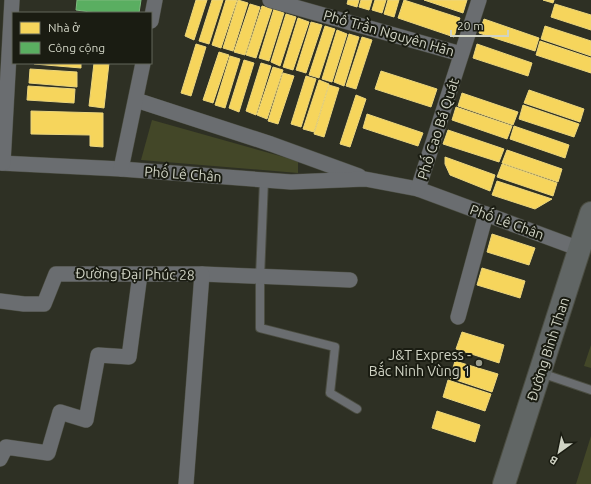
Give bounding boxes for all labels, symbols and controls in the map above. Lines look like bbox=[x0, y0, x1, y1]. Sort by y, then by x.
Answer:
street label: Phố Trần Nguyên Hãn bbox=[322, 4, 457, 59]
legend bbox=[12, 12, 152, 64]
scale bar bbox=[451, 12, 508, 38]
text: 20 m bbox=[457, 19, 484, 32]
text: Nhà ở bbox=[48, 21, 80, 34]
text: Công cộng bbox=[48, 41, 105, 55]
street label: Phố Cao Bá Quát bbox=[412, 75, 462, 182]
street label: Phố Lê Chân bbox=[144, 161, 222, 185]
street label: Phố Lê Chân bbox=[468, 199, 547, 243]
street label: Đường Đại Phúc 28 bbox=[75, 265, 195, 283]
street label: Đường Bình Than bbox=[524, 295, 572, 403]
place label: J&T Express - Bắc Ninh Vùng 1 bbox=[369, 347, 471, 379]
marker: J&T Express - Bắc Ninh Vùng 1 bbox=[474, 358, 484, 368]
north arrow bbox=[539, 432, 579, 472]
text: B bbox=[547, 453, 560, 467]

